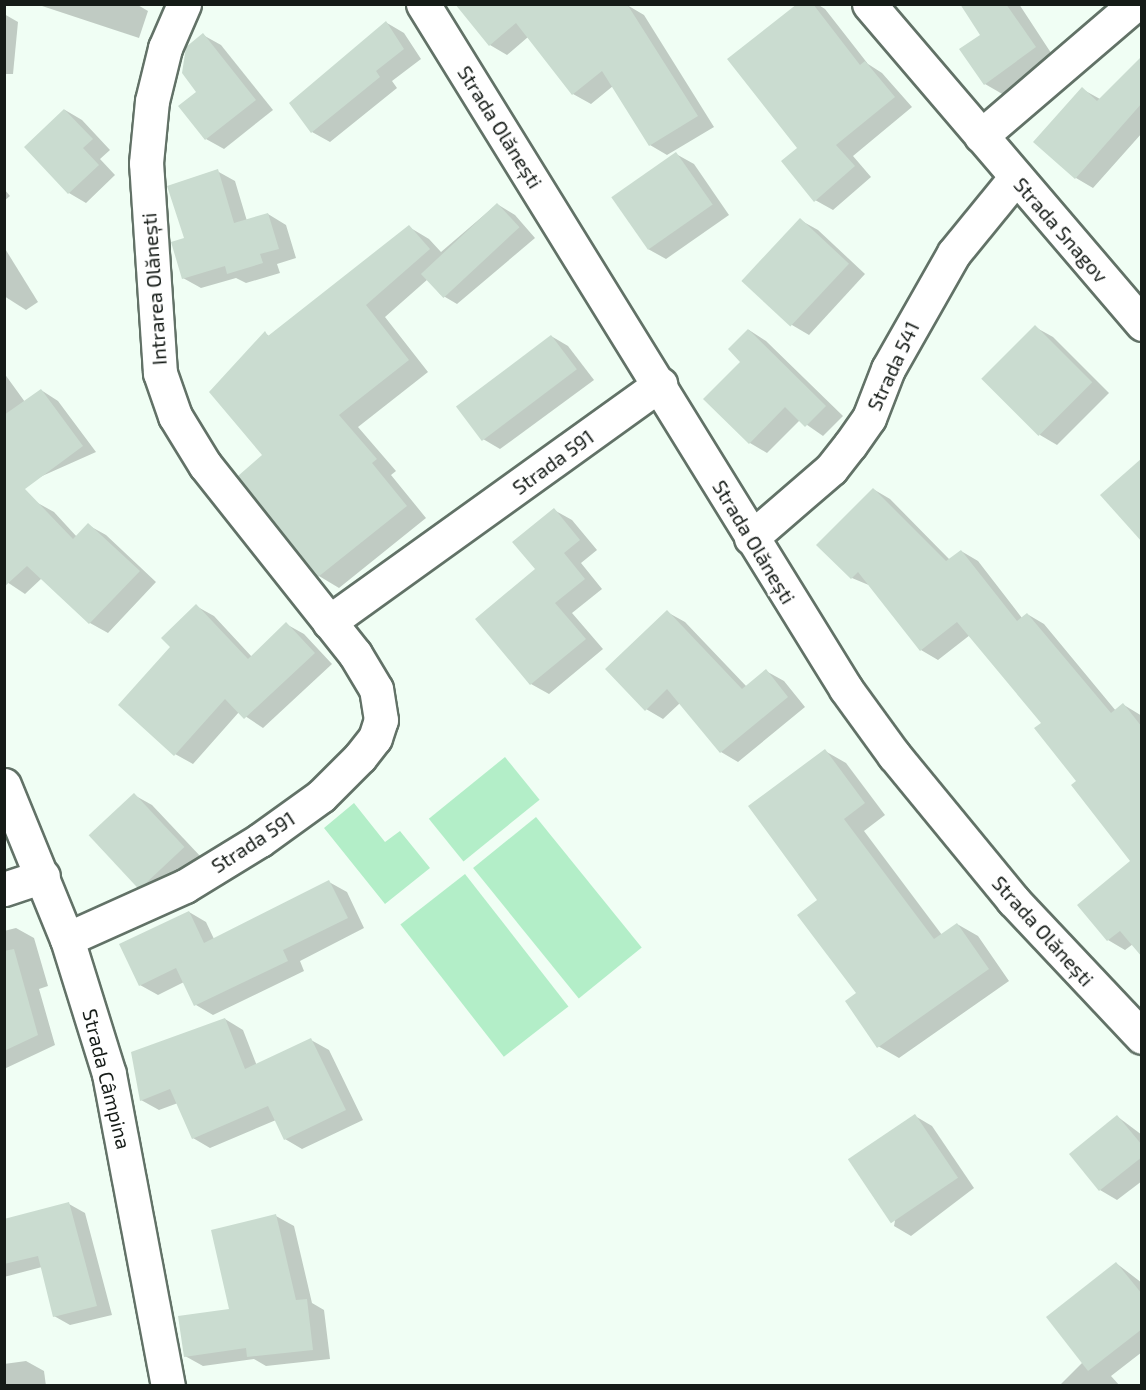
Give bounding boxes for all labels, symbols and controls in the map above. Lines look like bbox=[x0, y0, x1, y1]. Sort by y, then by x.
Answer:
street label: Strada Olănești bbox=[453, 61, 547, 193]
street label: Strada Snagov bbox=[1009, 173, 1113, 287]
street label: Intrarea Olănești bbox=[137, 212, 171, 366]
street label: Strada 541 bbox=[862, 318, 924, 414]
street label: Strada 591 bbox=[508, 424, 598, 500]
street label: Strada Olănești bbox=[708, 476, 800, 608]
street label: Strada 591 bbox=[207, 806, 299, 878]
street label: Strada Olănești bbox=[987, 871, 1099, 991]
street label: Strada Câmpina bbox=[78, 1006, 136, 1152]

